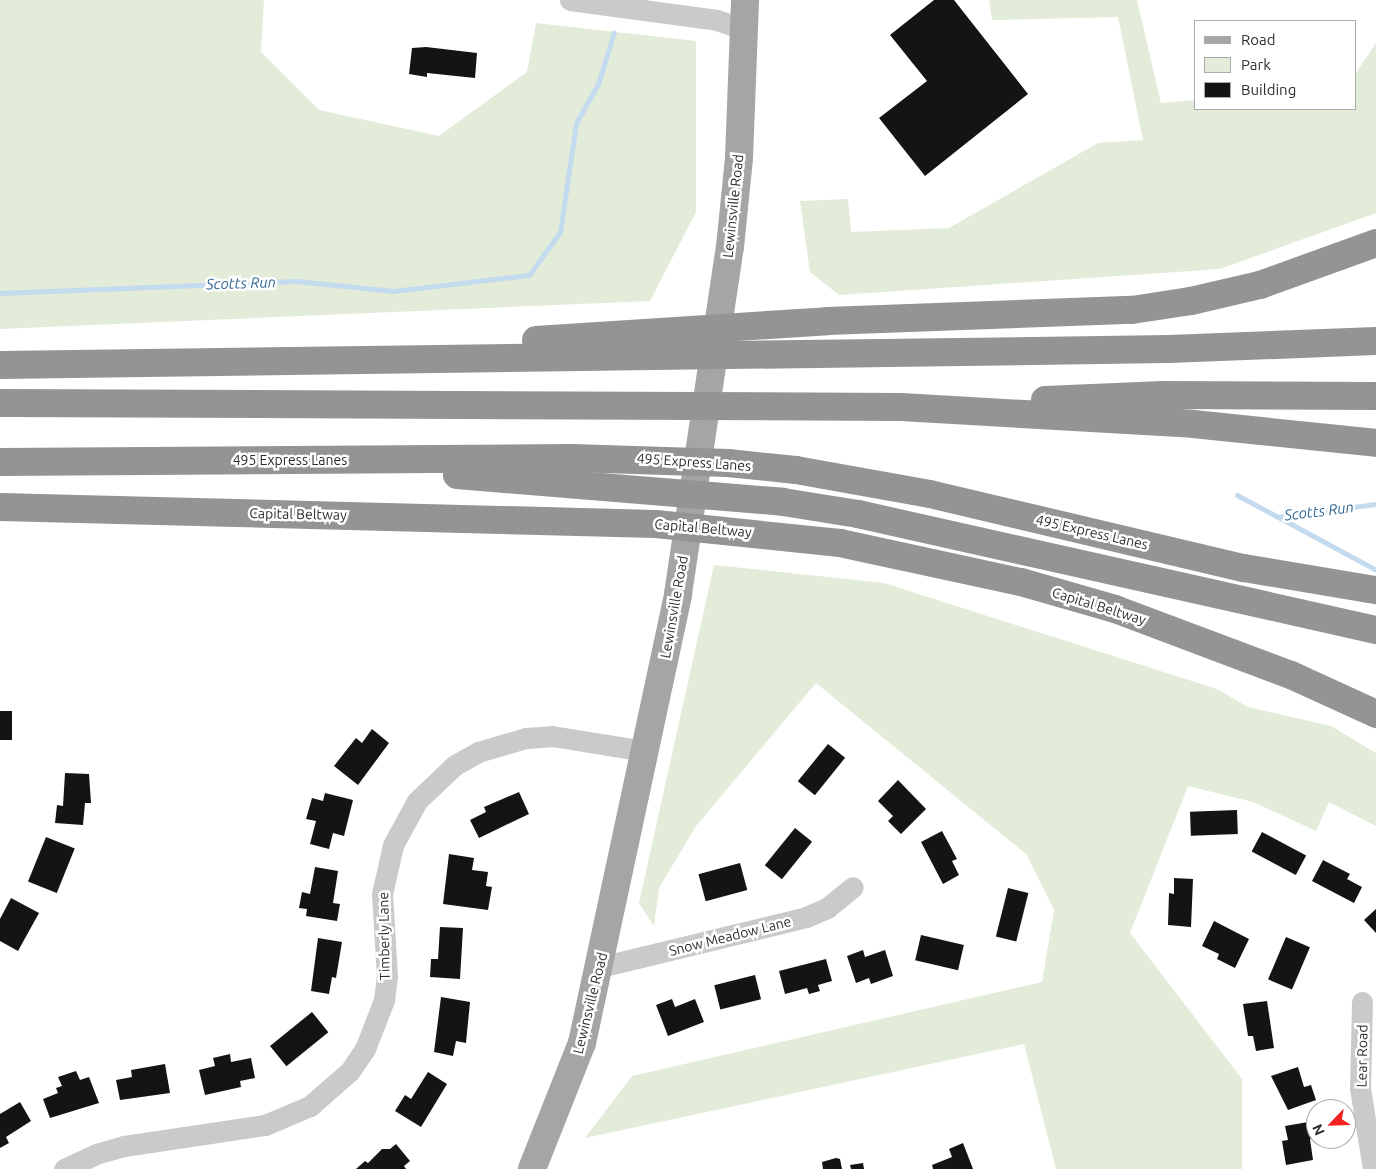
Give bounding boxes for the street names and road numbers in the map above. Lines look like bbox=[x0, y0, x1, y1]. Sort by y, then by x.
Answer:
street label: Lewinsville Road bbox=[719, 153, 747, 259]
street label: 495 Express Lanes bbox=[636, 450, 752, 474]
street label: 495 Express Lanes bbox=[233, 452, 347, 468]
street label: Capital Beltway bbox=[249, 505, 347, 523]
street label: 495 Express Lanes bbox=[1034, 511, 1150, 553]
street label: Capital Beltway bbox=[654, 515, 752, 541]
street label: Lewinsville Road bbox=[657, 554, 691, 660]
street label: Capital Beltway bbox=[1050, 584, 1148, 628]
street label: Timberly Lane bbox=[375, 892, 393, 980]
street label: Snow Meadow Lane bbox=[667, 913, 793, 959]
street label: Lewinsville Road bbox=[569, 951, 611, 1055]
street label: Lear Road bbox=[1353, 1024, 1371, 1088]

